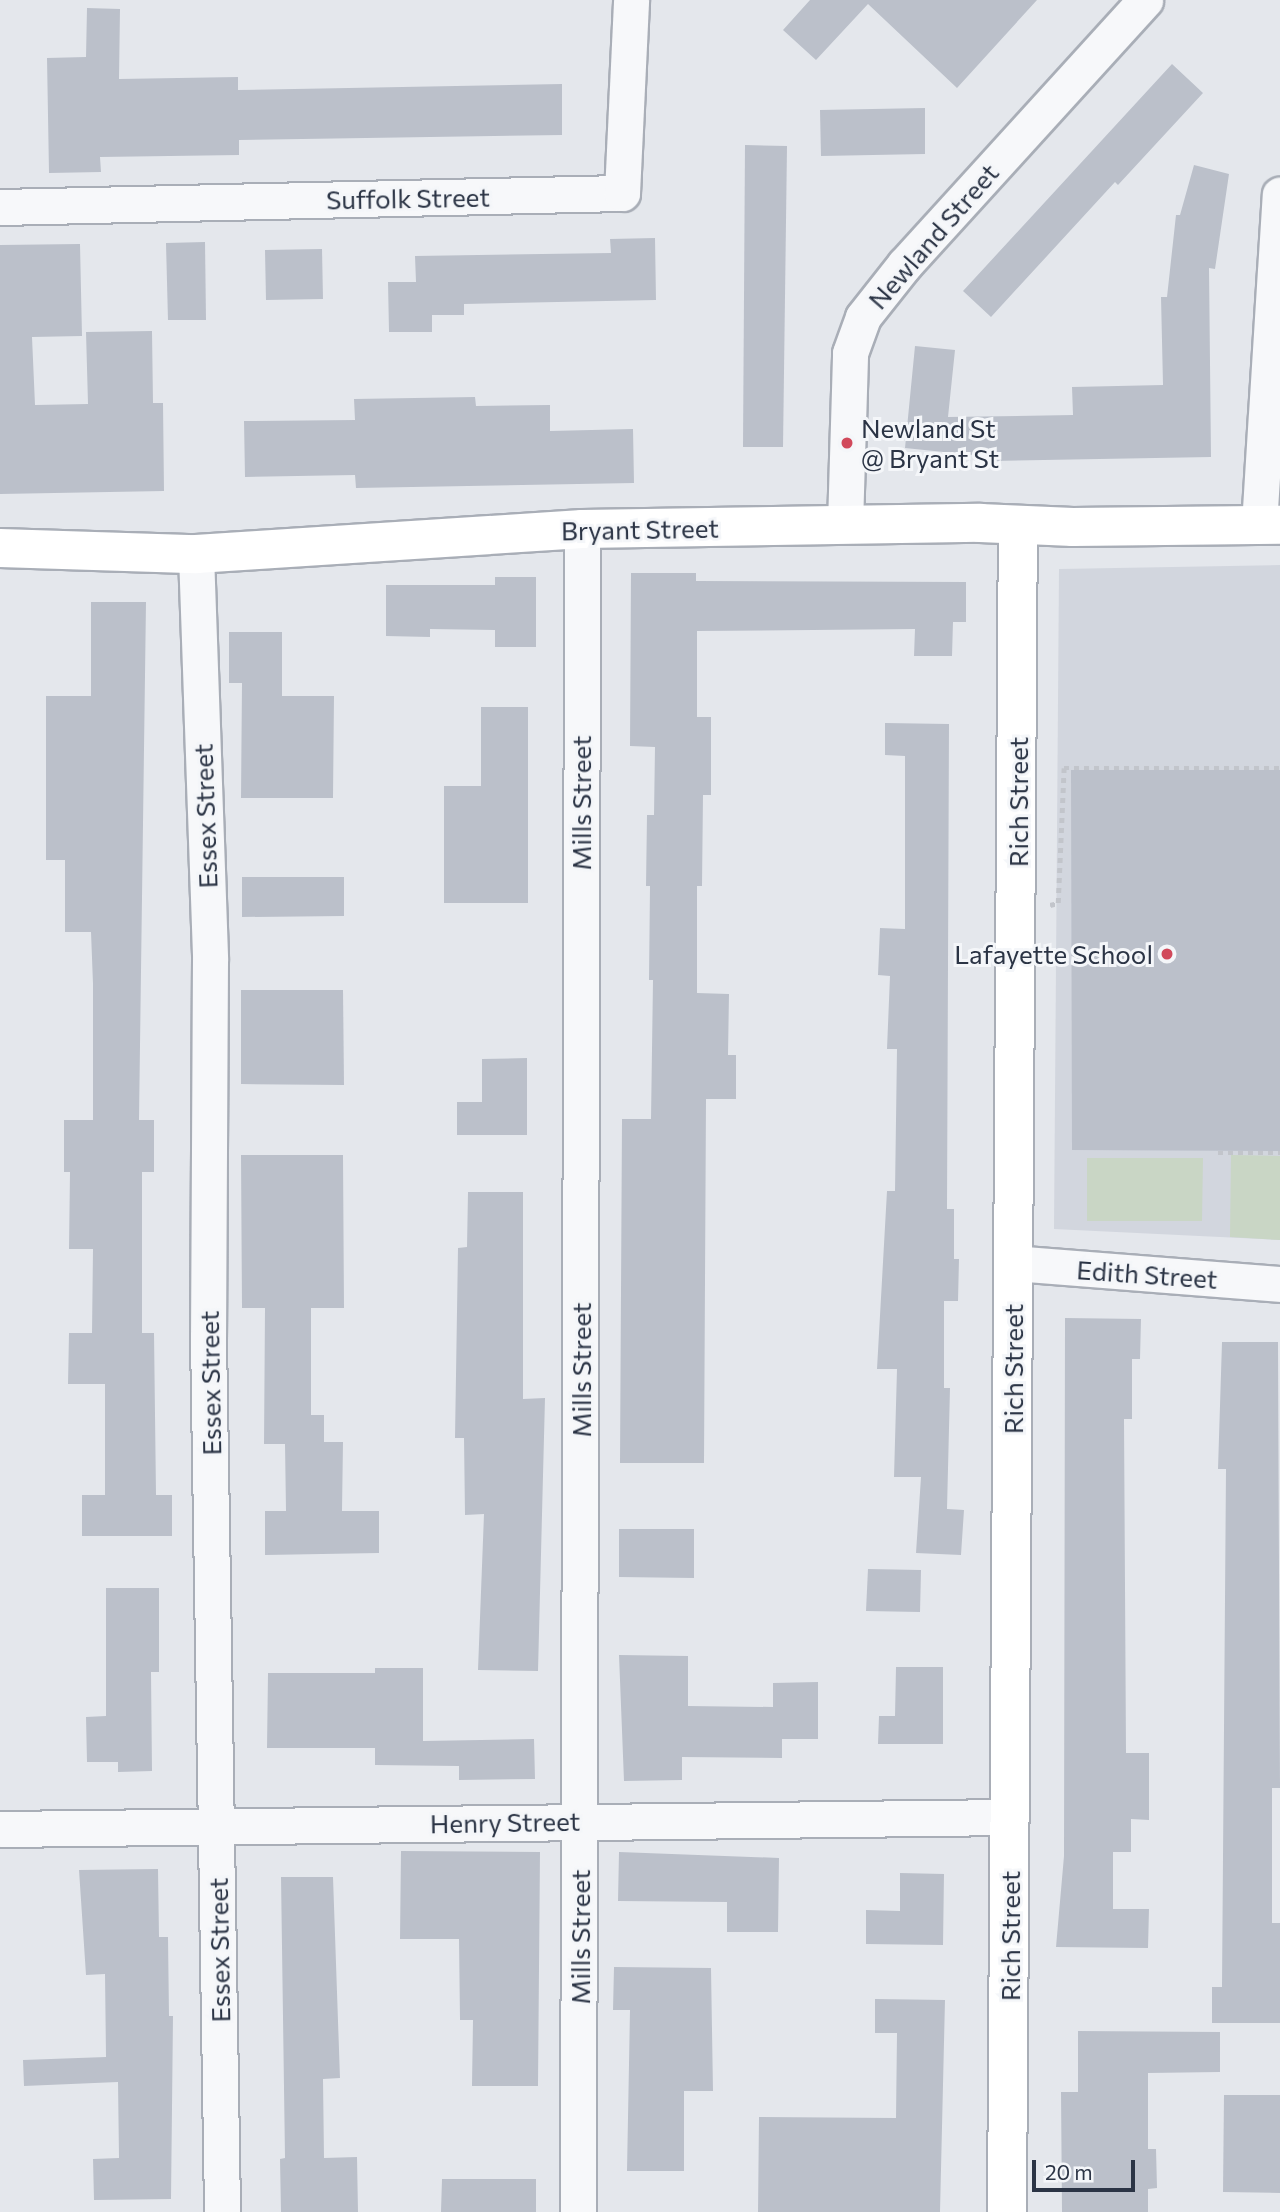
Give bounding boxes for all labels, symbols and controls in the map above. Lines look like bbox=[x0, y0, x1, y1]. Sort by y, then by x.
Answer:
street label: Newland Street bbox=[861, 157, 1005, 315]
street label: Suffolk Street bbox=[326, 181, 490, 215]
place label: Newland St @ Bryant St bbox=[861, 412, 999, 474]
marker: Newland St @ Bryant St bbox=[839, 435, 855, 451]
street label: Bryant Street bbox=[561, 512, 719, 546]
street label: Mills Street bbox=[565, 735, 597, 871]
street label: Rich Street bbox=[1002, 737, 1034, 867]
street label: Essex Street bbox=[187, 743, 223, 889]
place label: Lafayette School bbox=[954, 938, 1153, 970]
marker: Lafayette School bbox=[1159, 946, 1175, 962]
street label: Edith Street bbox=[1076, 1254, 1218, 1294]
street label: Mills Street bbox=[565, 1302, 597, 1438]
street label: Rich Street bbox=[997, 1304, 1029, 1434]
street label: Essex Street bbox=[193, 1310, 227, 1456]
street label: Henry Street bbox=[430, 1805, 580, 1839]
street label: Mills Street bbox=[564, 1869, 596, 2005]
street label: Rich Street bbox=[994, 1871, 1026, 2001]
street label: Essex Street bbox=[202, 1877, 236, 2023]
scale bar bbox=[1035, 2146, 1138, 2190]
text: 20 m bbox=[1045, 2159, 1093, 2184]

